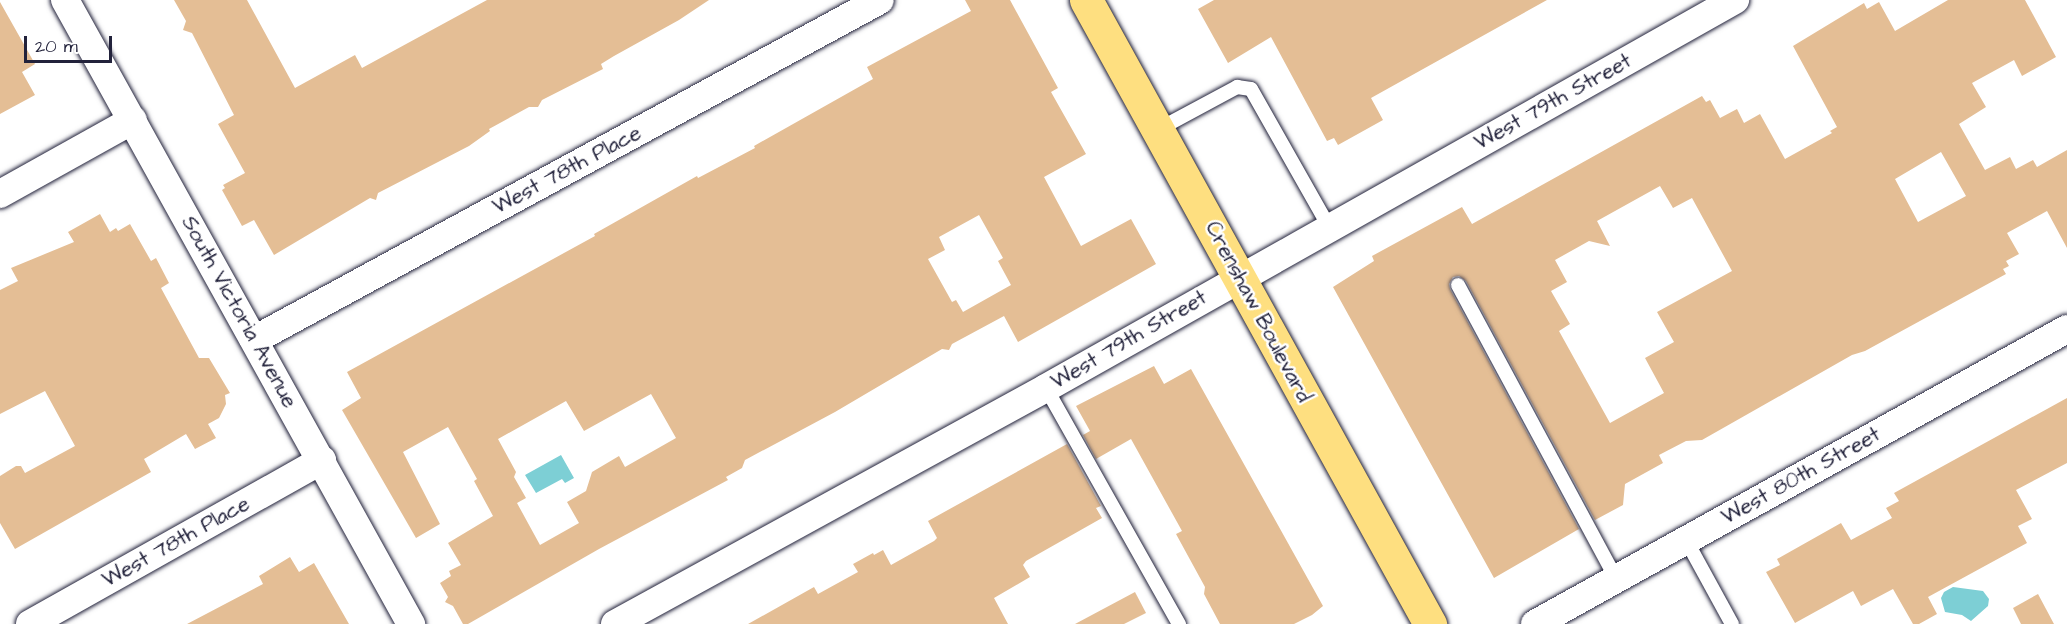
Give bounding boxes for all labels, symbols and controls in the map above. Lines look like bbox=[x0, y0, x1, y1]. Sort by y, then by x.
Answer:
scale bar bbox=[27, 24, 116, 62]
text: 20 m bbox=[35, 34, 78, 59]
street label: West 79th Street bbox=[1470, 48, 1636, 156]
street label: West 78th Place bbox=[489, 120, 645, 220]
street label: South Victoria Avenue bbox=[176, 212, 302, 412]
street label: Crenshaw Boulevard bbox=[1200, 217, 1316, 407]
street label: West 79th Street bbox=[1047, 285, 1211, 395]
street label: West 80th Street bbox=[1717, 422, 1885, 530]
street label: West 78th Place bbox=[98, 491, 254, 593]

